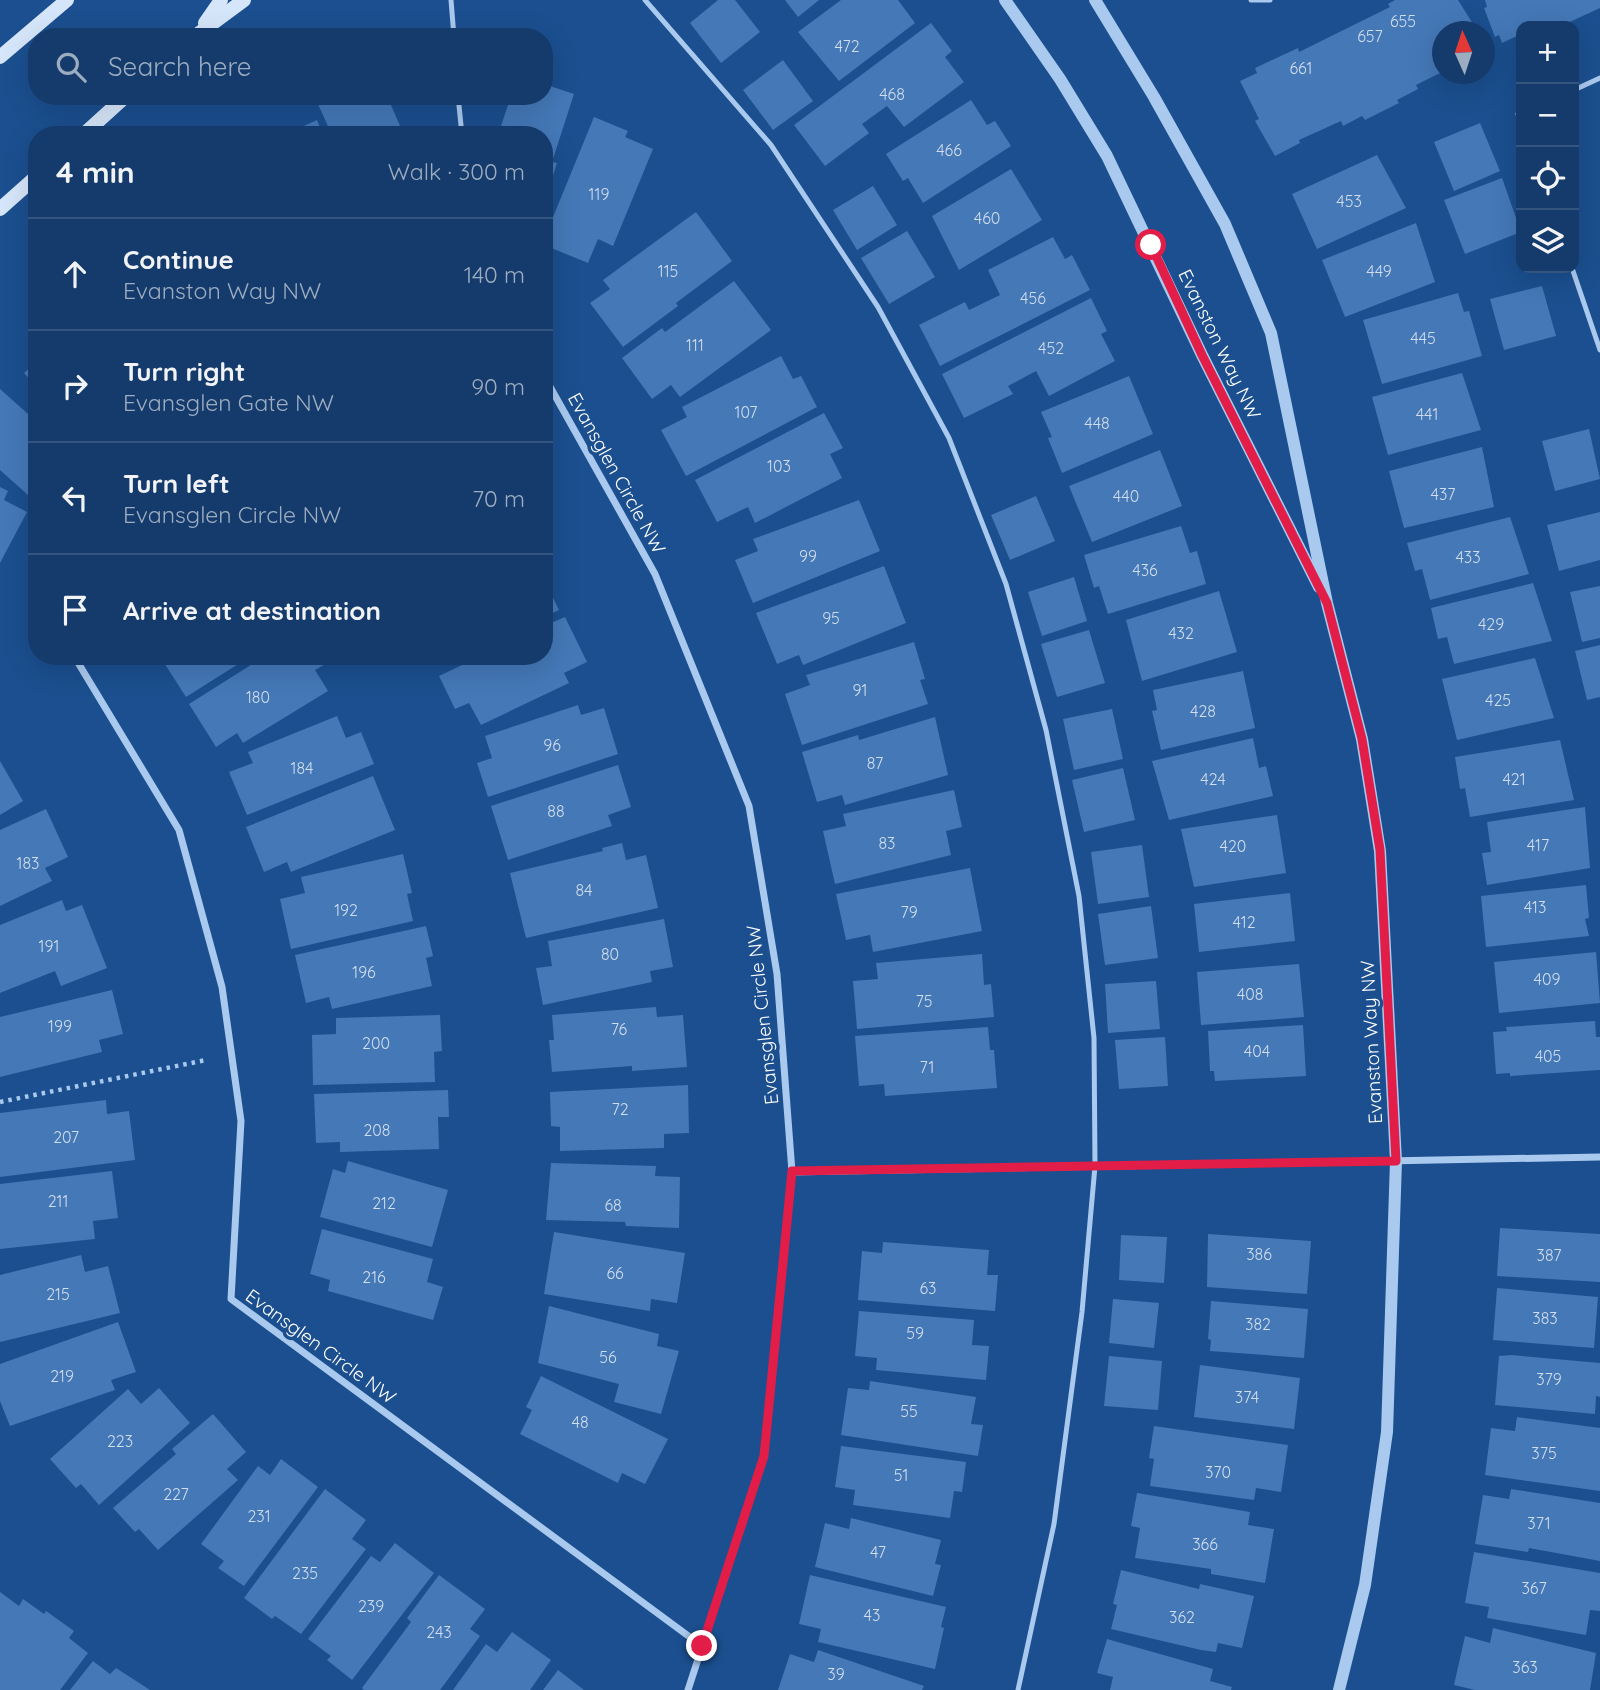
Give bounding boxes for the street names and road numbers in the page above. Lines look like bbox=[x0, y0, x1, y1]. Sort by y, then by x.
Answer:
street label: Evanston Way NW bbox=[1173, 265, 1267, 423]
street label: Evansglen Circle NW bbox=[563, 388, 671, 558]
street label: Evansglen Circle NW bbox=[741, 924, 783, 1106]
street label: Evanston Way NW bbox=[1355, 960, 1387, 1124]
street label: Evansglen Circle NW bbox=[241, 1283, 401, 1409]

